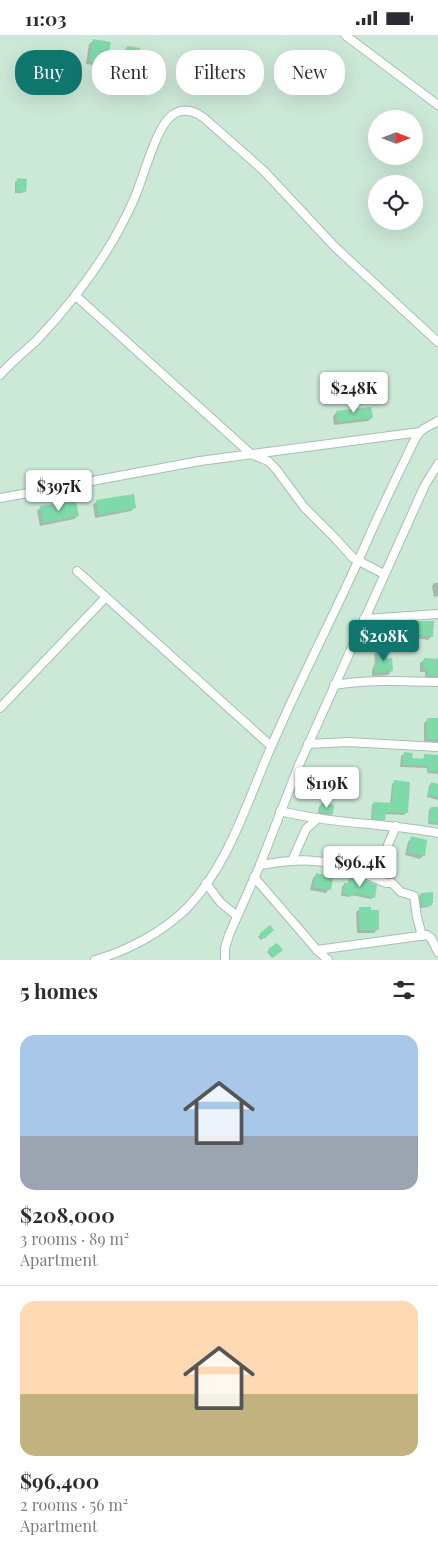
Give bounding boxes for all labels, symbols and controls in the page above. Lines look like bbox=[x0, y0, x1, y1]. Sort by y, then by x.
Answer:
text: 11:03 bbox=[25, 5, 67, 31]
chip: Buy bbox=[15, 50, 82, 95]
chip: Rent bbox=[92, 50, 166, 95]
chip: Filters bbox=[176, 50, 264, 95]
chip: New bbox=[274, 50, 345, 95]
north arrow bbox=[368, 110, 422, 165]
map controls bbox=[368, 110, 423, 230]
button: locate bbox=[368, 175, 423, 230]
pin: $248K bbox=[319, 371, 389, 414]
text: $248K bbox=[331, 377, 377, 398]
pin: $397K bbox=[24, 469, 94, 512]
text: $397K bbox=[37, 475, 81, 496]
pin: $208K bbox=[349, 619, 419, 662]
text: $208K bbox=[360, 625, 408, 646]
pin: $119K bbox=[292, 767, 362, 809]
text: $119K bbox=[306, 772, 348, 793]
pin: $96.4K bbox=[319, 845, 401, 888]
text: $96.4K bbox=[334, 851, 386, 872]
text: 5 homes bbox=[20, 976, 98, 1004]
icon: filters bbox=[390, 976, 418, 1004]
icon: home bbox=[174, 1068, 264, 1158]
text: $208,000 bbox=[20, 1200, 115, 1228]
text: 3 rooms · 89 m² bbox=[20, 1228, 129, 1249]
text: Apartment bbox=[20, 1249, 98, 1270]
icon: home bbox=[174, 1333, 264, 1423]
text: $96,400 bbox=[20, 1466, 99, 1494]
text: 2 rooms · 56 m² bbox=[20, 1494, 128, 1515]
text: Apartment bbox=[20, 1515, 98, 1536]

